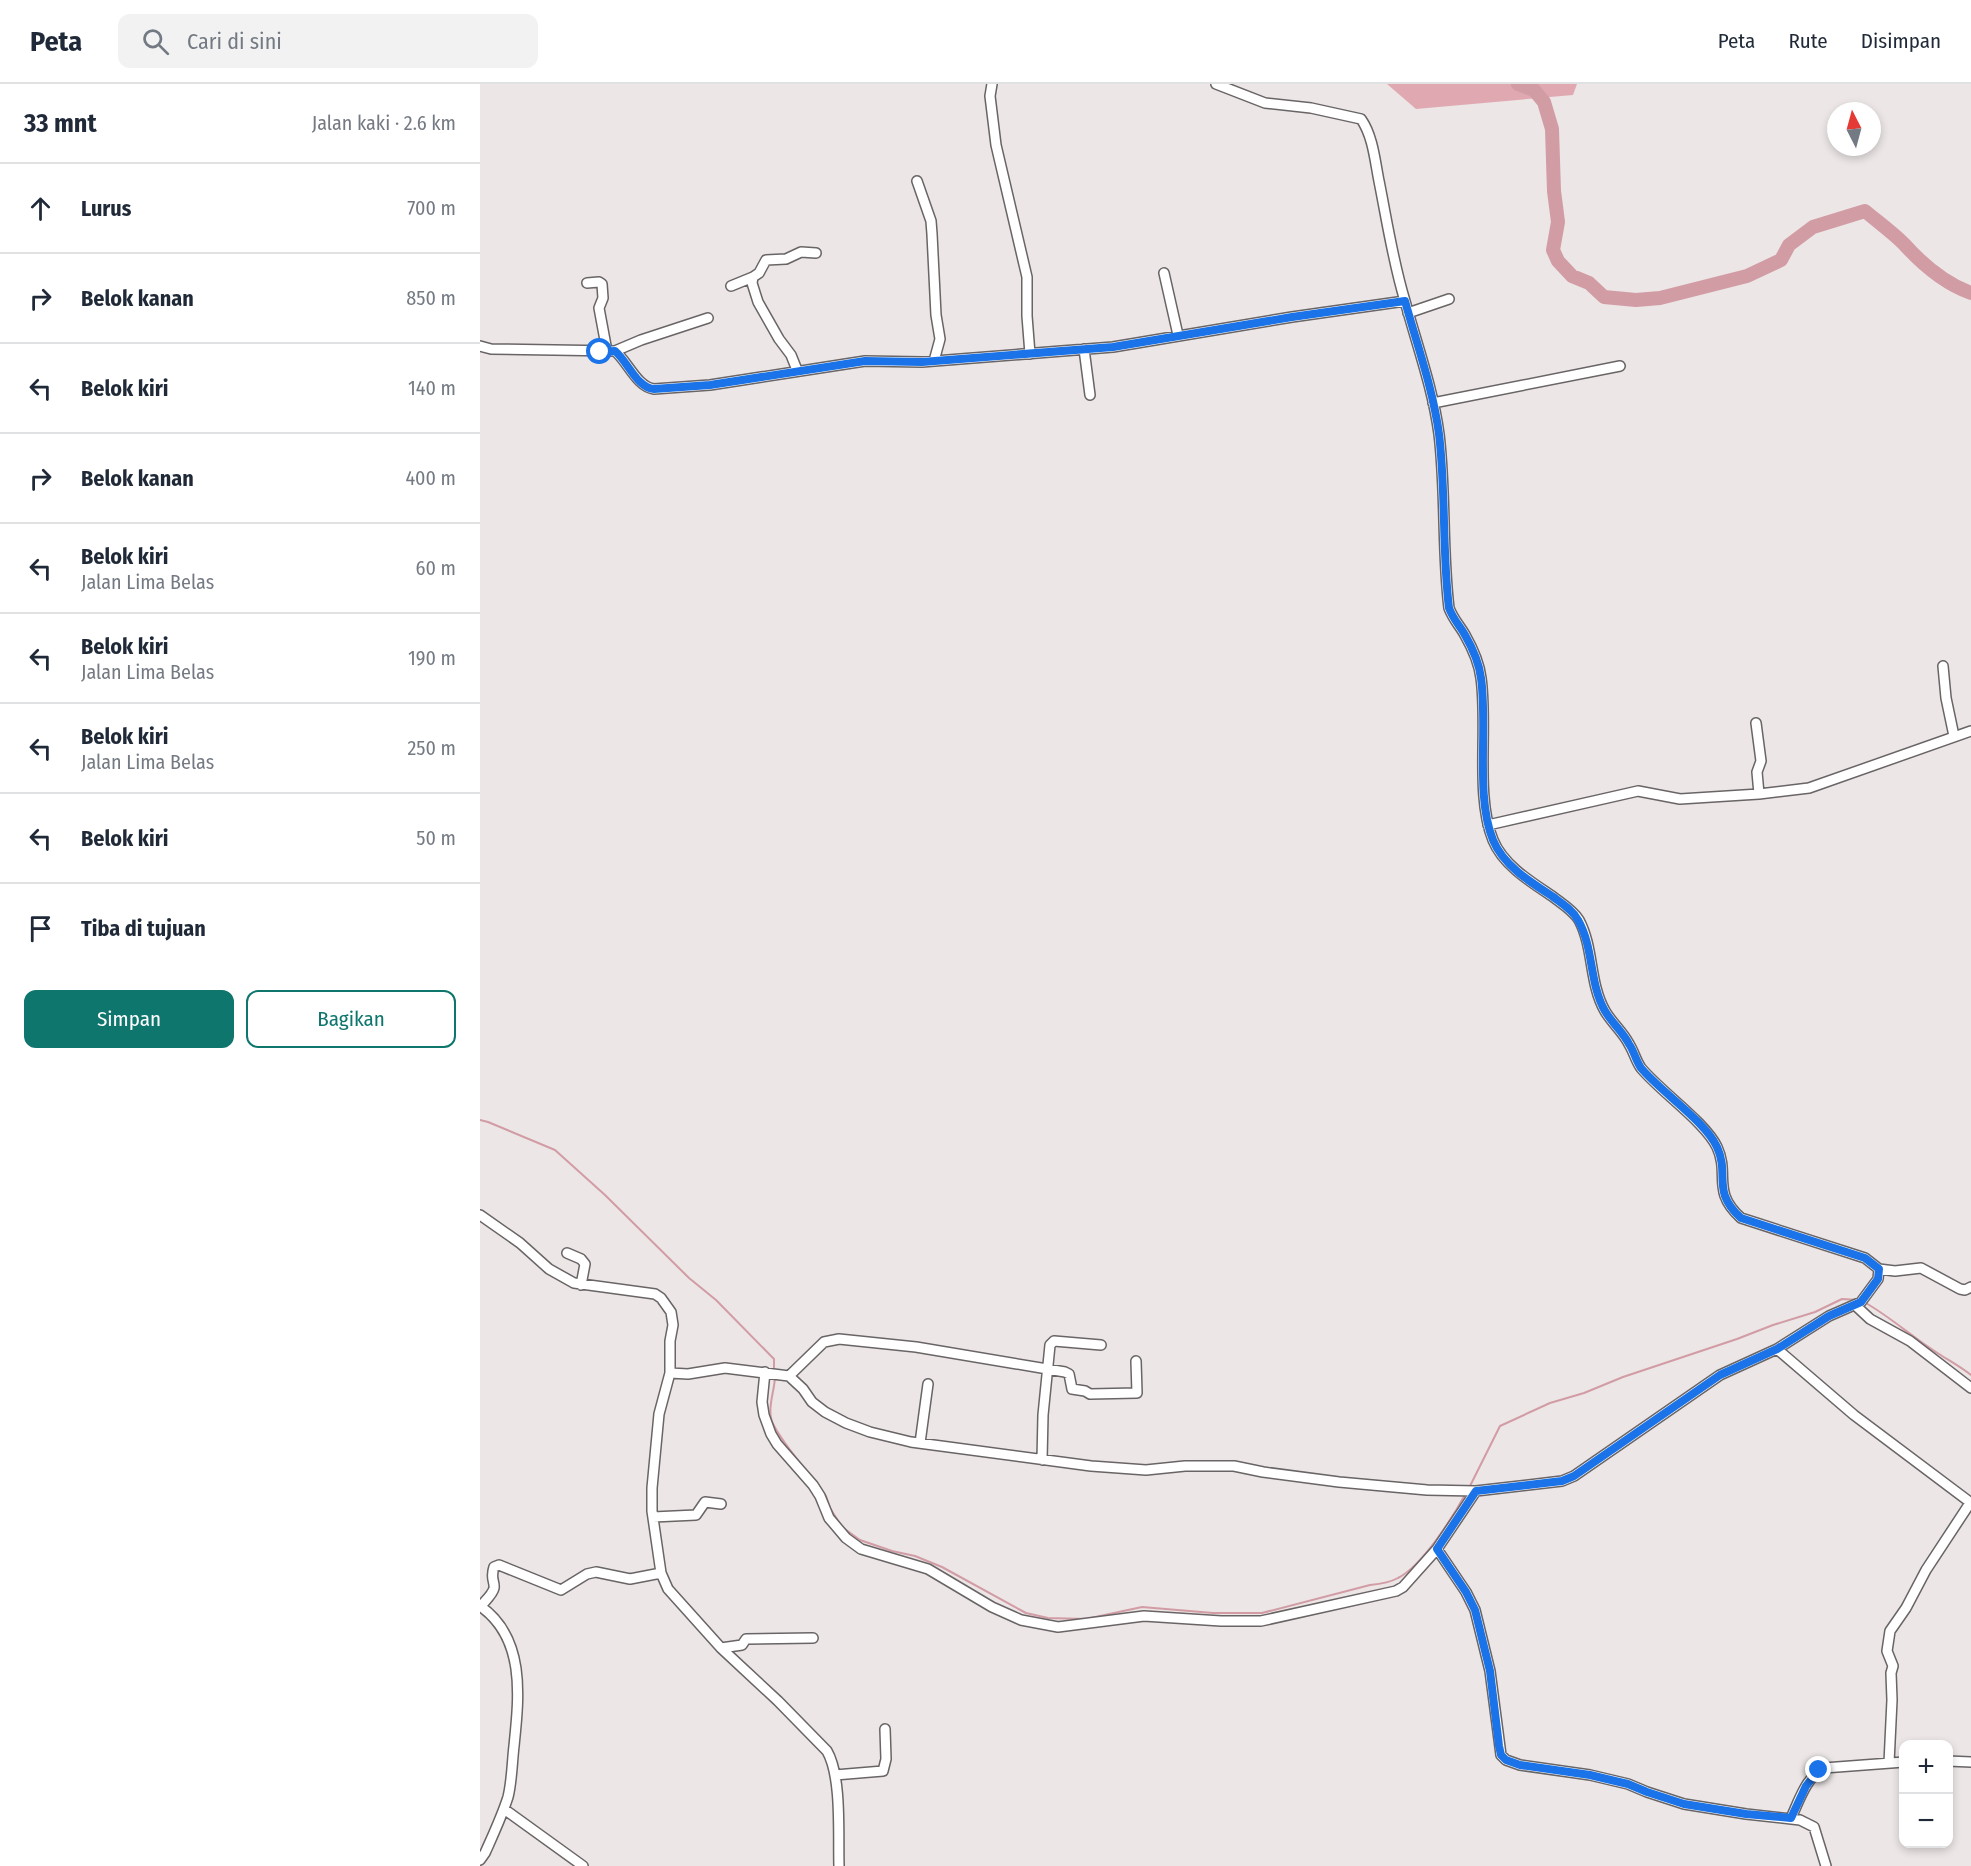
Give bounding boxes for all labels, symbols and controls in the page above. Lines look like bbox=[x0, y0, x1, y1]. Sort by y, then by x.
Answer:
search box bbox=[118, 14, 538, 68]
text: Peta bbox=[30, 25, 82, 58]
icon: search bbox=[139, 25, 172, 58]
text: Cari di sini bbox=[187, 28, 282, 55]
text: Peta bbox=[1718, 28, 1755, 54]
text: Rute bbox=[1788, 28, 1828, 54]
text: Disimpan bbox=[1861, 28, 1941, 54]
north arrow bbox=[1827, 102, 1881, 156]
text: 33 mnt bbox=[24, 108, 97, 139]
text: Jalan kaki · 2.6 km bbox=[312, 111, 456, 135]
icon: ahead bbox=[24, 192, 57, 225]
text: Lurus bbox=[81, 195, 131, 222]
text: 700 m bbox=[407, 196, 456, 220]
icon: right bbox=[24, 282, 57, 315]
text: Belok kanan bbox=[81, 285, 194, 312]
text: 850 m bbox=[406, 286, 456, 310]
route start bbox=[586, 338, 612, 364]
icon: left bbox=[24, 372, 57, 405]
text: Belok kiri bbox=[81, 375, 169, 402]
text: 140 m bbox=[408, 376, 456, 400]
icon: right bbox=[24, 462, 57, 495]
text: Belok kanan bbox=[81, 465, 194, 492]
text: 400 m bbox=[405, 466, 456, 490]
text: Belok kiri bbox=[81, 543, 169, 570]
icon: left bbox=[24, 552, 57, 585]
text: 60 m bbox=[416, 556, 456, 580]
text: Jalan Lima Belas bbox=[81, 570, 214, 594]
text: Belok kiri bbox=[81, 633, 169, 660]
icon: left bbox=[24, 642, 57, 675]
text: 190 m bbox=[408, 646, 456, 670]
text: Jalan Lima Belas bbox=[81, 660, 214, 684]
text: Belok kiri bbox=[81, 723, 169, 750]
icon: left bbox=[24, 732, 57, 765]
text: 250 m bbox=[408, 736, 456, 760]
text: Jalan Lima Belas bbox=[81, 750, 214, 774]
icon: left bbox=[24, 822, 57, 855]
text: Belok kiri bbox=[81, 825, 169, 852]
text: 50 m bbox=[416, 826, 456, 850]
icon: arrive bbox=[24, 912, 57, 945]
text: Tiba di tujuan bbox=[81, 915, 206, 942]
button: Simpan bbox=[24, 990, 234, 1048]
button: Bagikan bbox=[246, 990, 456, 1048]
map controls bbox=[1899, 1740, 1953, 1848]
button: + bbox=[1899, 1740, 1953, 1794]
route end bbox=[1805, 1756, 1831, 1782]
button: − bbox=[1899, 1794, 1953, 1848]

